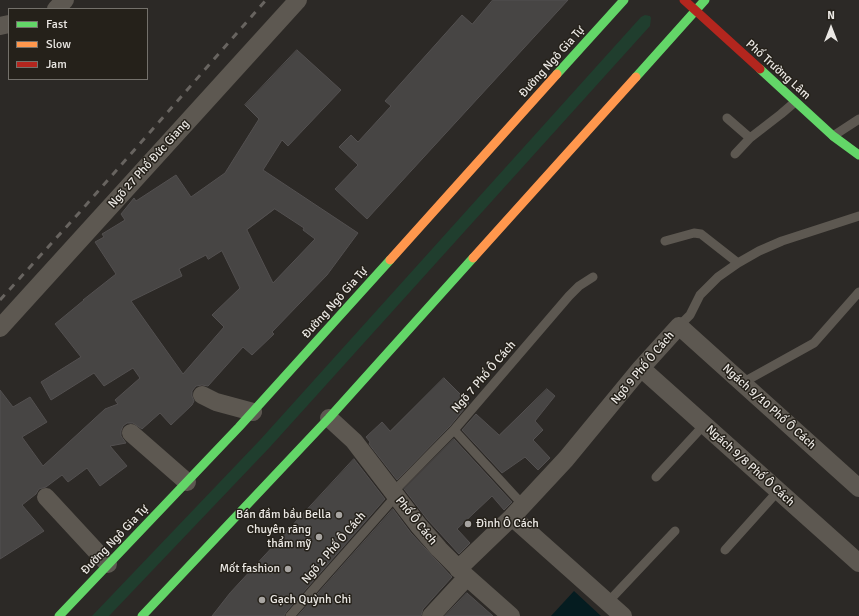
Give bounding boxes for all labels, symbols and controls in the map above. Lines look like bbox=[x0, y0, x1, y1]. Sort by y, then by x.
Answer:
legend bbox=[8, 8, 148, 80]
north arrow bbox=[811, 8, 851, 48]
text: N bbox=[827, 9, 835, 22]
text: Fast bbox=[46, 17, 67, 32]
street label: Đường Ngô Gia Tự bbox=[516, 23, 588, 101]
text: Slow bbox=[46, 37, 71, 52]
street label: Phố Trường Lâm bbox=[743, 37, 813, 103]
text: Jam bbox=[46, 57, 67, 72]
street label: Ngõ 27 Phố Đức Giang bbox=[106, 117, 192, 211]
street label: Đường Ngô Gia Tự bbox=[299, 264, 371, 342]
street label: Ngõ 9 Phố Ô Cách bbox=[608, 329, 678, 407]
street label: Ngõ 7 Phố Ô Cách bbox=[449, 338, 519, 416]
street label: Ngách 9/10 Phố Ô Cách bbox=[719, 361, 819, 453]
street label: Ngách 9/8 Phố Ô Cách bbox=[703, 422, 797, 510]
street label: Phố Ô Cách bbox=[392, 494, 440, 548]
street label: Đường Ngô Gia Tự bbox=[78, 502, 152, 578]
place label: Bán đầm bầu Bella bbox=[236, 508, 331, 522]
street label: Ngõ 2 Phố Ô Cách bbox=[299, 509, 369, 587]
marker: Bán đầm bầu Bella bbox=[334, 510, 344, 520]
place label: Đình Ô Cách bbox=[476, 517, 539, 531]
marker: Đình Ô Cách bbox=[463, 519, 473, 529]
place label: Chuyên răng thẩm mỹ bbox=[247, 523, 311, 551]
marker: Chuyên răng thẩm mỹ bbox=[314, 532, 324, 542]
place label: Mốt fashion bbox=[219, 562, 280, 576]
marker: Mốt fashion bbox=[283, 564, 293, 574]
place label: Gạch Quỳnh Chi bbox=[270, 593, 351, 607]
marker: Gạch Quỳnh Chi bbox=[257, 595, 267, 605]

